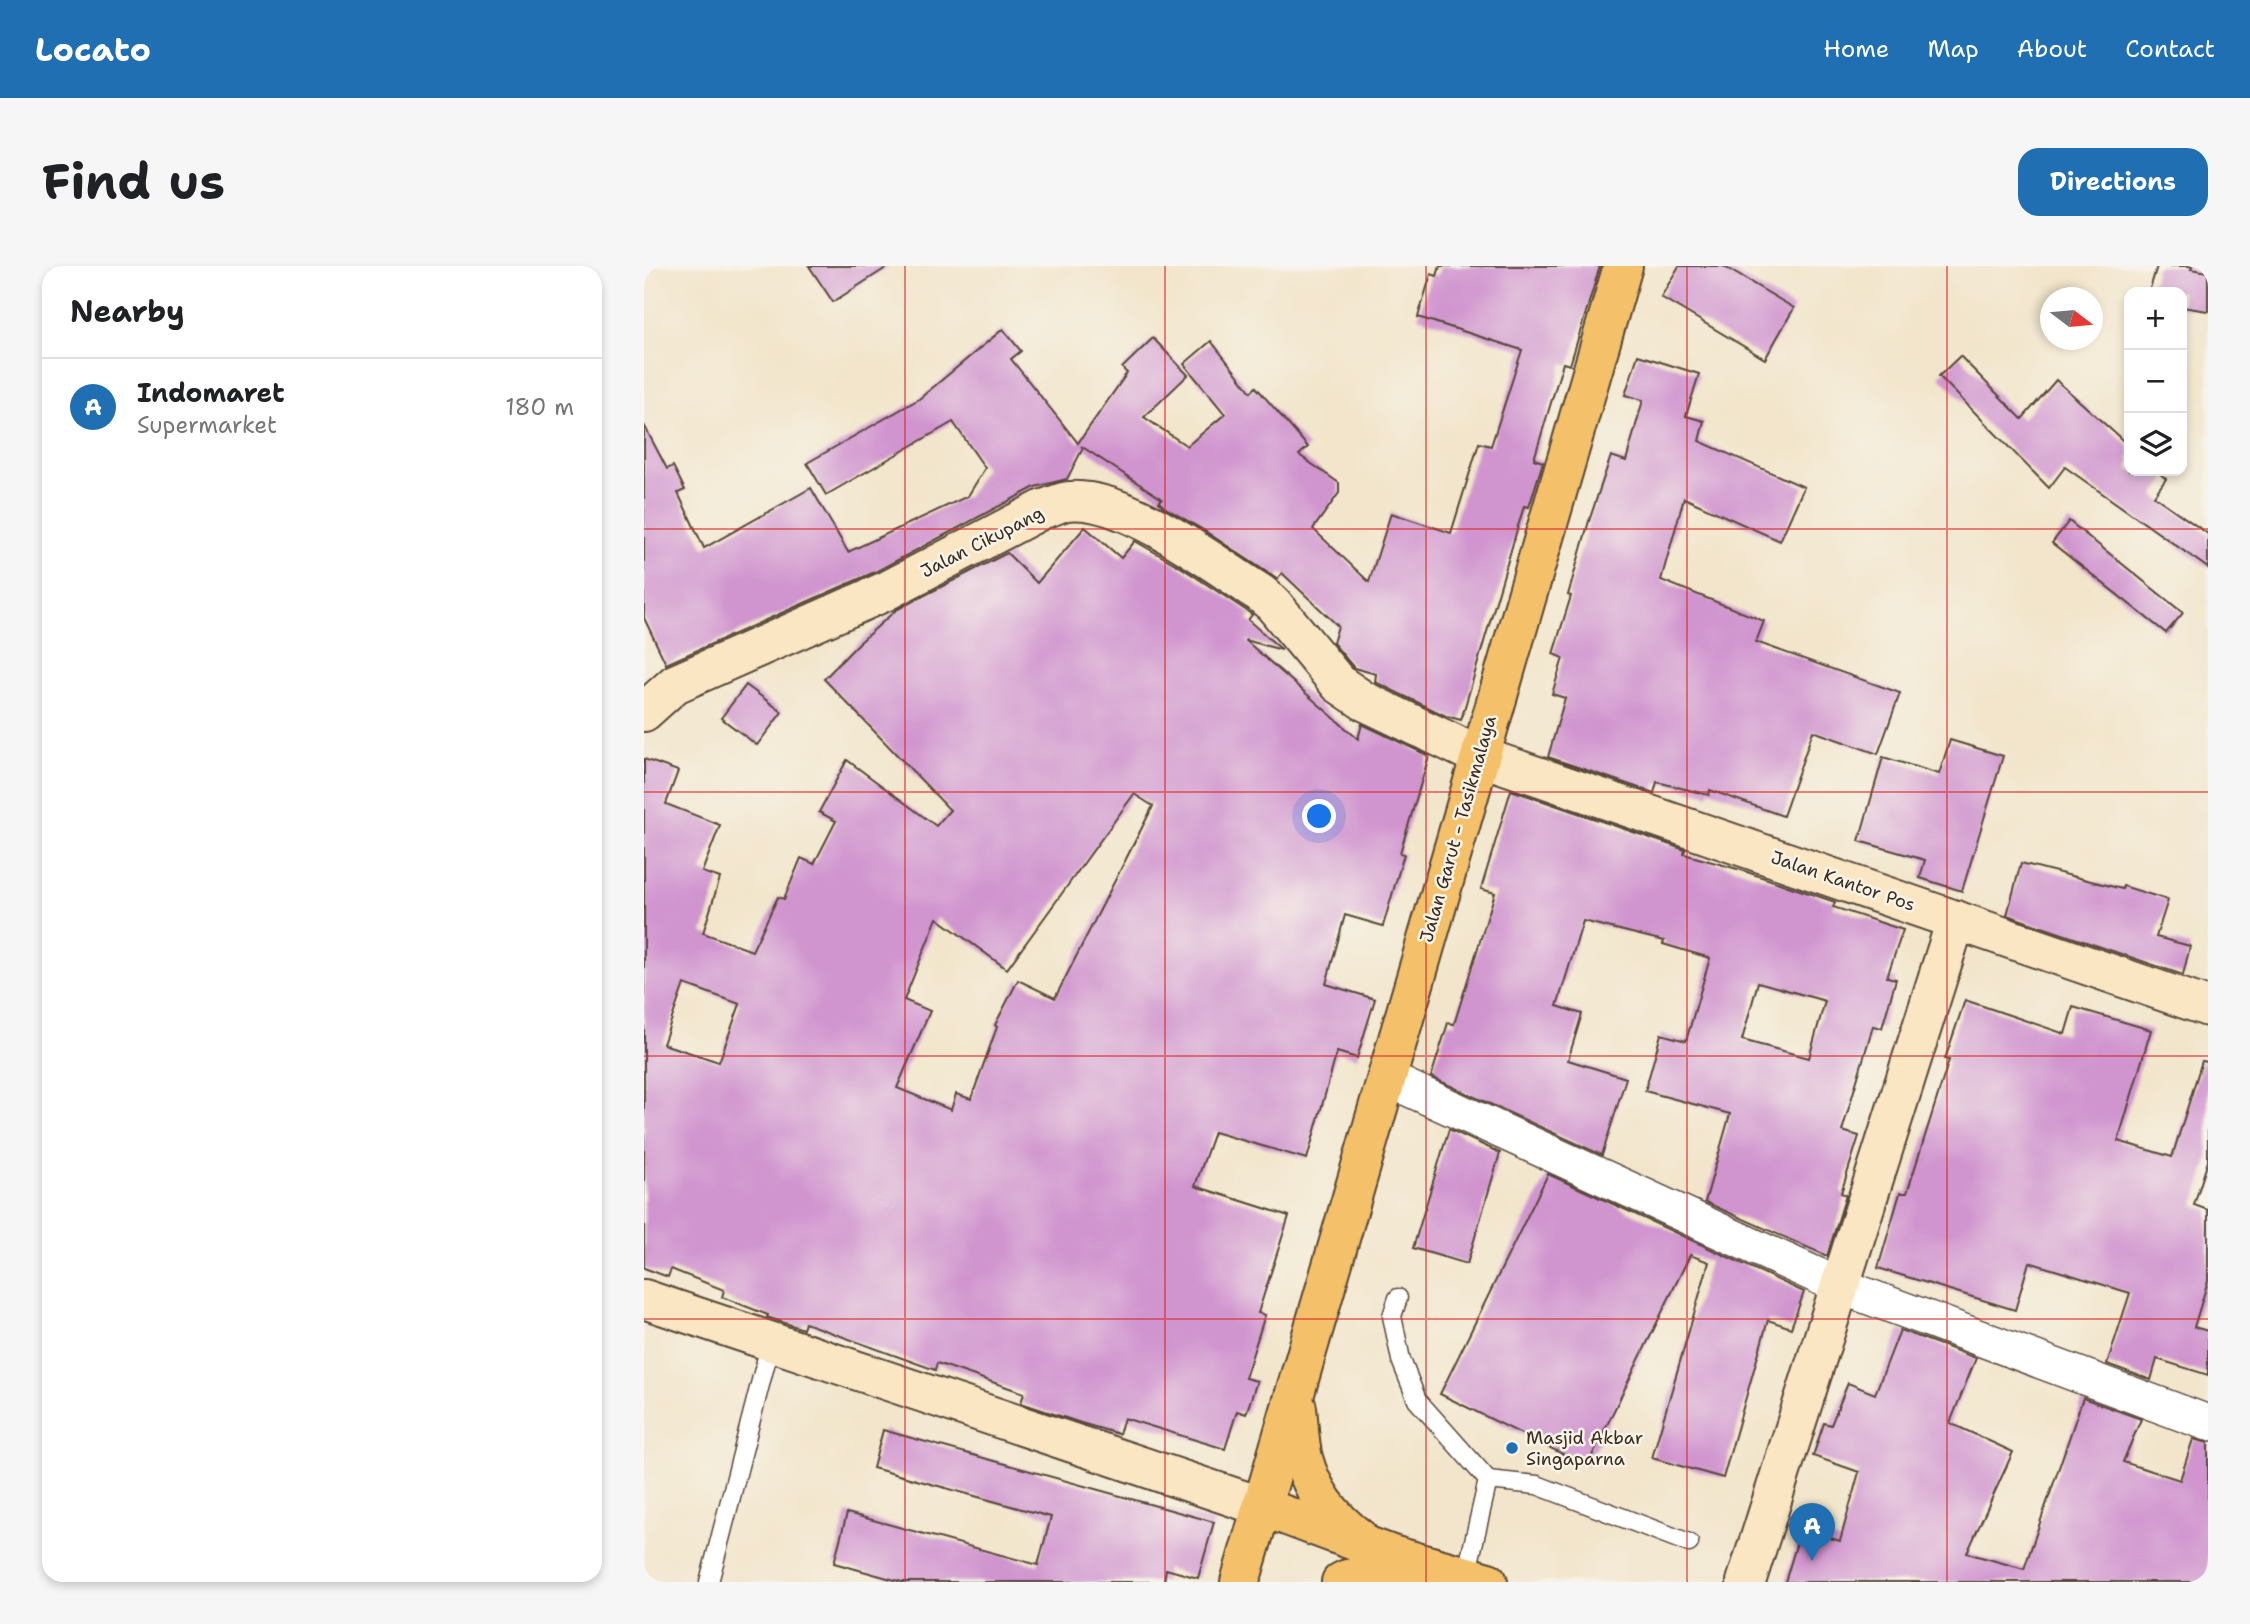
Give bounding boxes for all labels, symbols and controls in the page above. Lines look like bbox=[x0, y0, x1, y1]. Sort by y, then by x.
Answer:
text: Locato bbox=[35, 27, 151, 72]
text: Home bbox=[1823, 33, 1889, 65]
text: Map bbox=[1927, 33, 1979, 65]
text: About bbox=[2017, 33, 2087, 65]
text: Contact bbox=[2125, 33, 2215, 65]
button: Directions bbox=[2018, 148, 2208, 216]
text: Find us bbox=[42, 149, 225, 215]
north arrow bbox=[2040, 287, 2103, 350]
map controls bbox=[2124, 287, 2187, 476]
button: + bbox=[2124, 287, 2187, 350]
text: Nearby bbox=[70, 291, 185, 332]
button: − bbox=[2124, 350, 2187, 413]
text: Indomaret bbox=[137, 375, 285, 410]
text: A bbox=[84, 392, 102, 422]
text: 180 m bbox=[505, 392, 574, 422]
text: Supermarket bbox=[137, 410, 277, 440]
button: layers bbox=[2124, 413, 2187, 476]
street label: Jalan Cikupang bbox=[917, 501, 1047, 583]
street label: Jalan Garut - Tasikmalaya bbox=[1414, 713, 1502, 945]
your location bbox=[1302, 799, 1336, 833]
street label: Jalan Kantor Pos bbox=[1768, 845, 1918, 917]
place label: Masjid Akbar Singaparna bbox=[1526, 1426, 1643, 1471]
marker: Masjid Akbar Singaparna bbox=[1504, 1440, 1520, 1456]
pin: A bbox=[1789, 1503, 1835, 1561]

